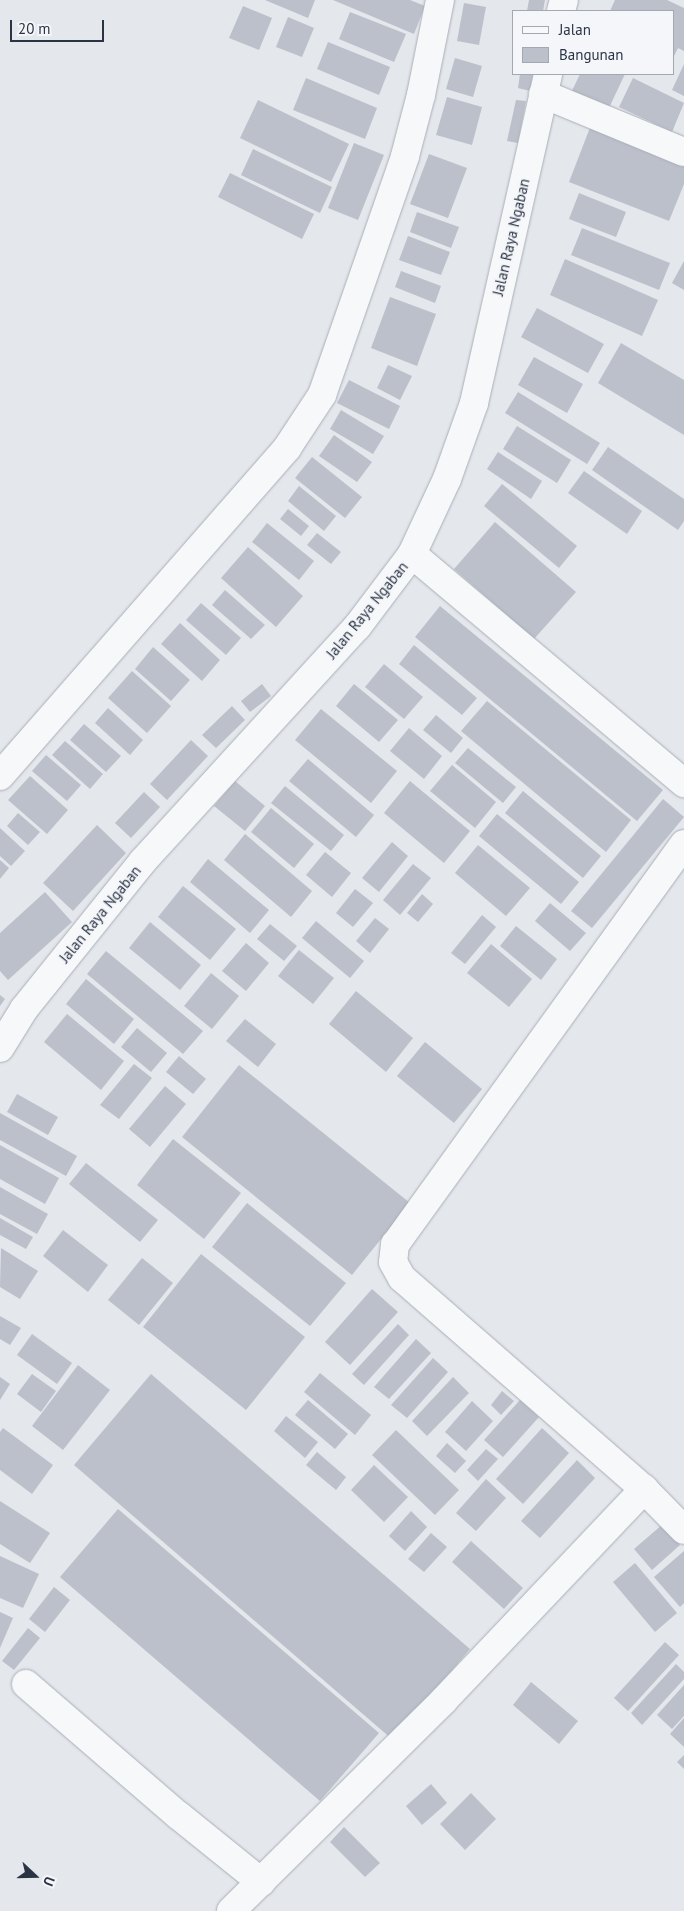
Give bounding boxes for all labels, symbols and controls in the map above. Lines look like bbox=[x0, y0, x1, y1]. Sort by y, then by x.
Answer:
scale bar bbox=[12, 10, 106, 42]
legend bbox=[512, 10, 674, 75]
text: 20 m bbox=[18, 19, 51, 38]
text: Jalan bbox=[559, 20, 591, 39]
text: Bangunan bbox=[559, 45, 623, 64]
street label: Jalan Raya Ngaban bbox=[489, 177, 533, 297]
street label: Jalan Raya Ngaban bbox=[322, 558, 412, 662]
street label: Jalan Raya Ngaban bbox=[55, 862, 145, 966]
north arrow bbox=[10, 1851, 60, 1901]
text: U bbox=[39, 1874, 59, 1889]

